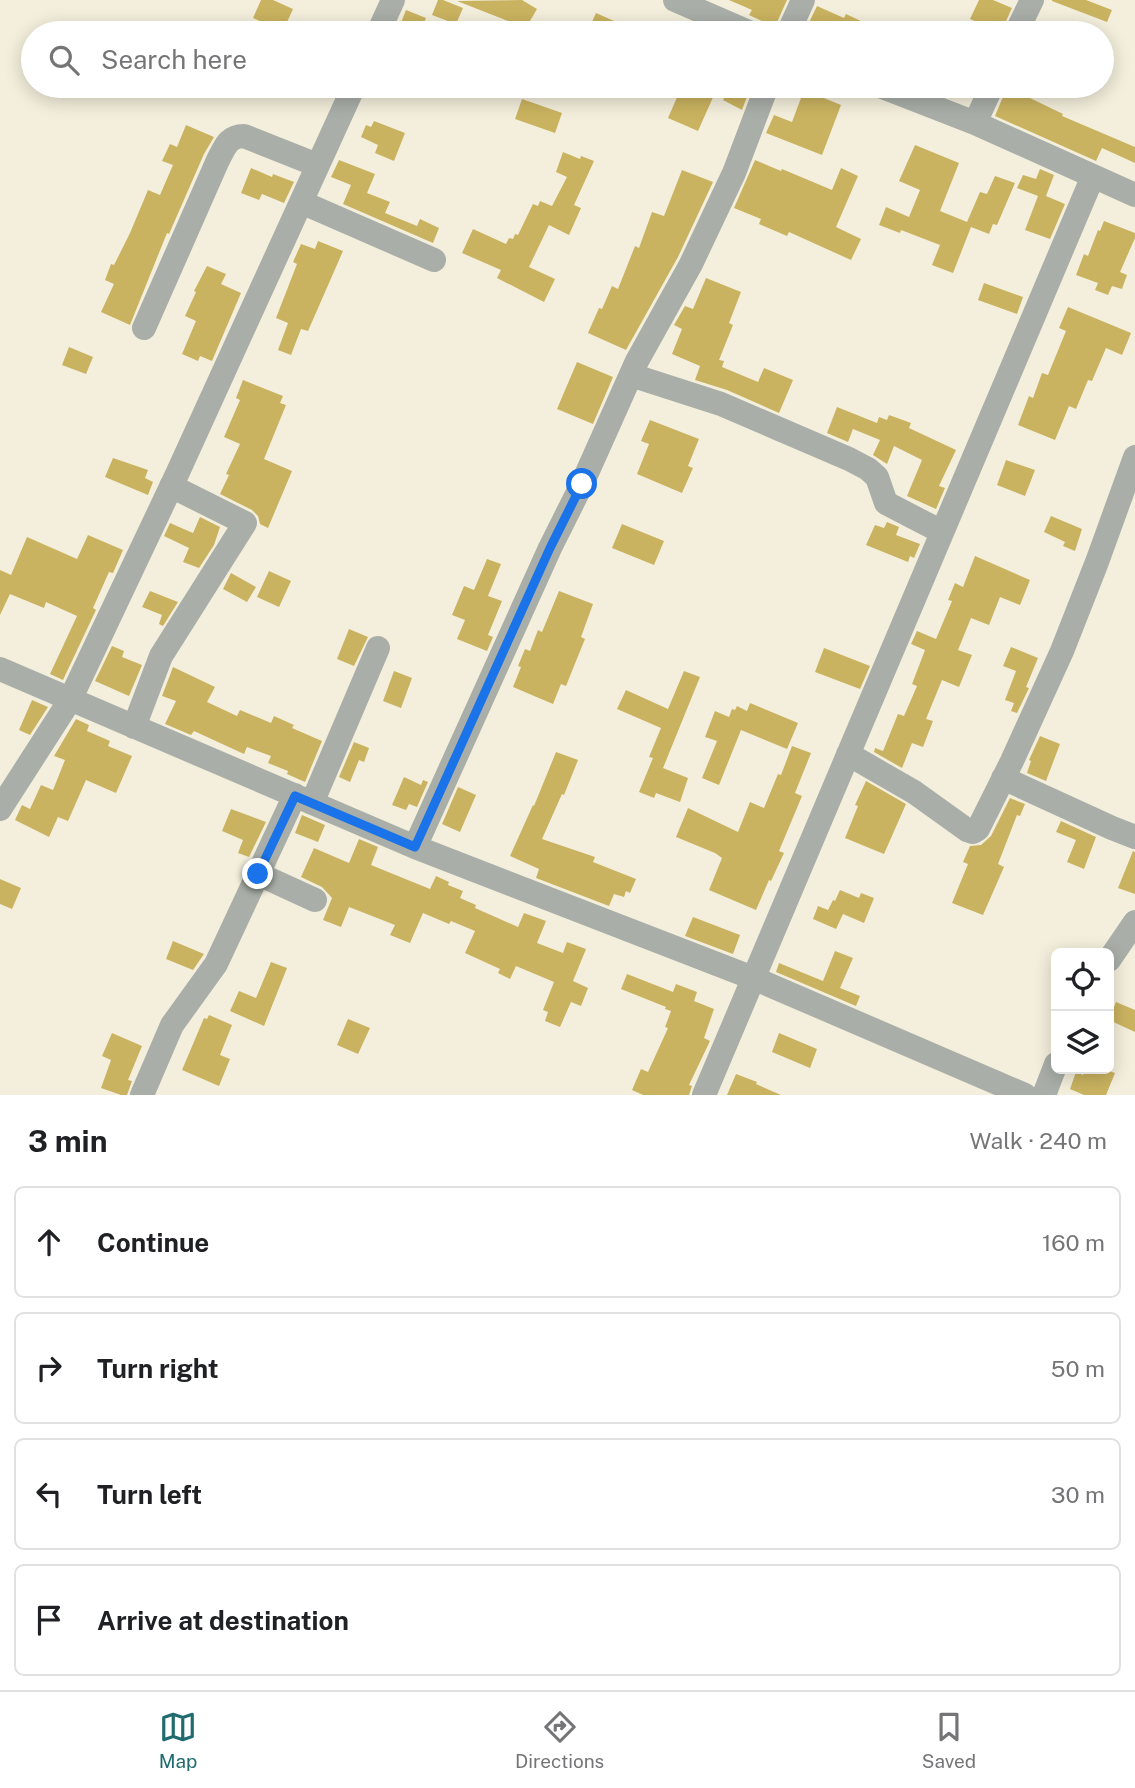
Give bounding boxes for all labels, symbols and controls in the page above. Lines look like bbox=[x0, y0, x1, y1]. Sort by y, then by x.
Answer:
search box bbox=[21, 21, 1114, 98]
icon: search bbox=[45, 41, 83, 79]
text: Search here bbox=[101, 44, 247, 75]
route start bbox=[566, 468, 597, 499]
route end bbox=[242, 858, 273, 889]
map controls bbox=[1051, 948, 1114, 1074]
button: locate bbox=[1051, 948, 1114, 1011]
button: layers bbox=[1051, 1011, 1114, 1074]
text: 3 min bbox=[28, 1123, 107, 1159]
text: Walk · 240 m bbox=[970, 1127, 1107, 1154]
icon: ahead bbox=[30, 1223, 68, 1261]
text: Continue bbox=[97, 1227, 209, 1258]
text: 160 m bbox=[1042, 1229, 1105, 1256]
icon: right bbox=[30, 1349, 68, 1387]
text: Turn right bbox=[97, 1353, 219, 1384]
text: 50 m bbox=[1051, 1355, 1105, 1382]
icon: left bbox=[30, 1475, 68, 1513]
text: Turn left bbox=[97, 1479, 202, 1510]
text: 30 m bbox=[1051, 1481, 1105, 1508]
icon: arrive bbox=[30, 1601, 68, 1639]
text: Arrive at destination bbox=[97, 1605, 349, 1636]
tab: Map bbox=[159, 1708, 197, 1772]
tab: Directions bbox=[515, 1708, 604, 1772]
tab: Saved bbox=[922, 1708, 976, 1772]

